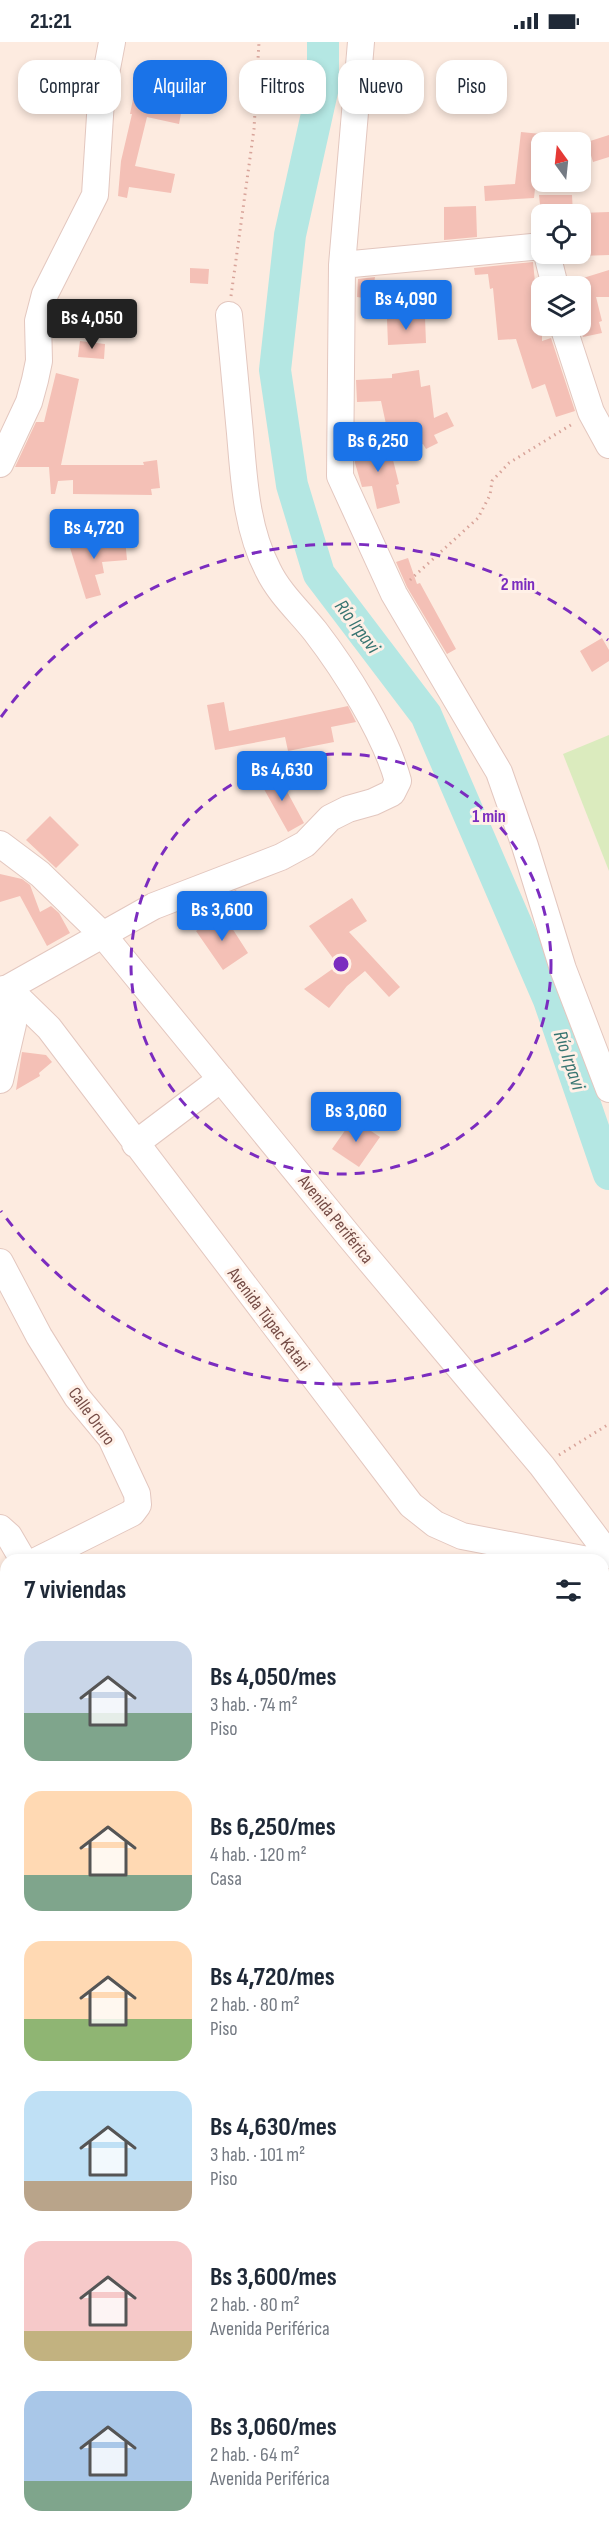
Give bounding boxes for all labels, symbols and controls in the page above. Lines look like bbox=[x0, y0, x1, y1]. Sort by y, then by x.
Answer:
text: 21:21 bbox=[30, 8, 72, 35]
chip: Comprar bbox=[18, 60, 121, 114]
chip: Alquilar bbox=[133, 60, 227, 114]
chip: Filtros bbox=[239, 60, 326, 114]
chip: Nuevo bbox=[338, 60, 424, 114]
chip: Piso bbox=[436, 60, 507, 114]
north arrow bbox=[531, 132, 591, 192]
map controls bbox=[531, 132, 591, 336]
button: locate bbox=[531, 204, 591, 264]
button: layers bbox=[531, 276, 591, 336]
pin: Bs 4,090 bbox=[344, 280, 468, 331]
text: Bs 4,090 bbox=[375, 287, 437, 311]
pin: Bs 4,050 bbox=[30, 299, 154, 350]
text: Bs 4,050 bbox=[61, 306, 123, 330]
pin: Bs 6,250 bbox=[316, 422, 440, 473]
text: Bs 6,250 bbox=[347, 429, 409, 453]
pin: Bs 4,720 bbox=[32, 509, 156, 560]
text: Bs 4,720 bbox=[64, 516, 124, 540]
text: 2 min bbox=[501, 574, 535, 595]
water label: Río Irpavi bbox=[329, 595, 386, 659]
pin: Bs 4,630 bbox=[220, 751, 344, 802]
text: Bs 4,630 bbox=[251, 758, 313, 782]
text: 1 min bbox=[472, 806, 506, 827]
pin: Bs 3,600 bbox=[160, 891, 284, 942]
text: Bs 3,600 bbox=[191, 898, 253, 922]
centre of rings bbox=[331, 954, 351, 974]
water label: Río Irpavi bbox=[548, 1028, 591, 1094]
pin: Bs 3,060 bbox=[294, 1092, 418, 1143]
text: Bs 3,060 bbox=[325, 1099, 387, 1123]
street label: Avenida Periférica bbox=[293, 1170, 378, 1268]
street label: Avenida Túpac Katari bbox=[222, 1263, 314, 1375]
street label: Calle Oruro bbox=[64, 1383, 120, 1449]
icon: filters bbox=[552, 1574, 585, 1607]
text: 7 viviendas bbox=[24, 1575, 126, 1606]
text: Bs 4,050/mes bbox=[210, 1662, 337, 1693]
icon: home bbox=[72, 1665, 144, 1737]
text: 3 hab. · 74 m² bbox=[210, 1693, 298, 1717]
text: Piso bbox=[210, 1717, 238, 1741]
text: Bs 6,250/mes bbox=[210, 1812, 336, 1843]
icon: home bbox=[72, 1815, 144, 1887]
text: 4 hab. · 120 m² bbox=[210, 1843, 307, 1867]
text: Casa bbox=[210, 1867, 242, 1891]
text: Bs 4,720/mes bbox=[210, 1962, 335, 1993]
icon: home bbox=[72, 1965, 144, 2037]
text: 2 hab. · 80 m² bbox=[210, 1993, 300, 2017]
text: Piso bbox=[210, 2017, 238, 2041]
text: Bs 4,630/mes bbox=[210, 2112, 337, 2143]
icon: home bbox=[72, 2115, 144, 2187]
text: 3 hab. · 101 m² bbox=[210, 2143, 305, 2167]
text: Piso bbox=[210, 2167, 238, 2191]
text: Bs 3,600/mes bbox=[210, 2262, 337, 2293]
icon: home bbox=[72, 2265, 144, 2337]
text: 2 hab. · 80 m² bbox=[210, 2293, 300, 2317]
text: Avenida Periférica bbox=[210, 2317, 330, 2341]
text: Bs 3,060/mes bbox=[210, 2412, 337, 2443]
icon: home bbox=[72, 2415, 144, 2487]
text: 2 hab. · 64 m² bbox=[210, 2443, 300, 2467]
text: Avenida Periférica bbox=[210, 2467, 330, 2491]

